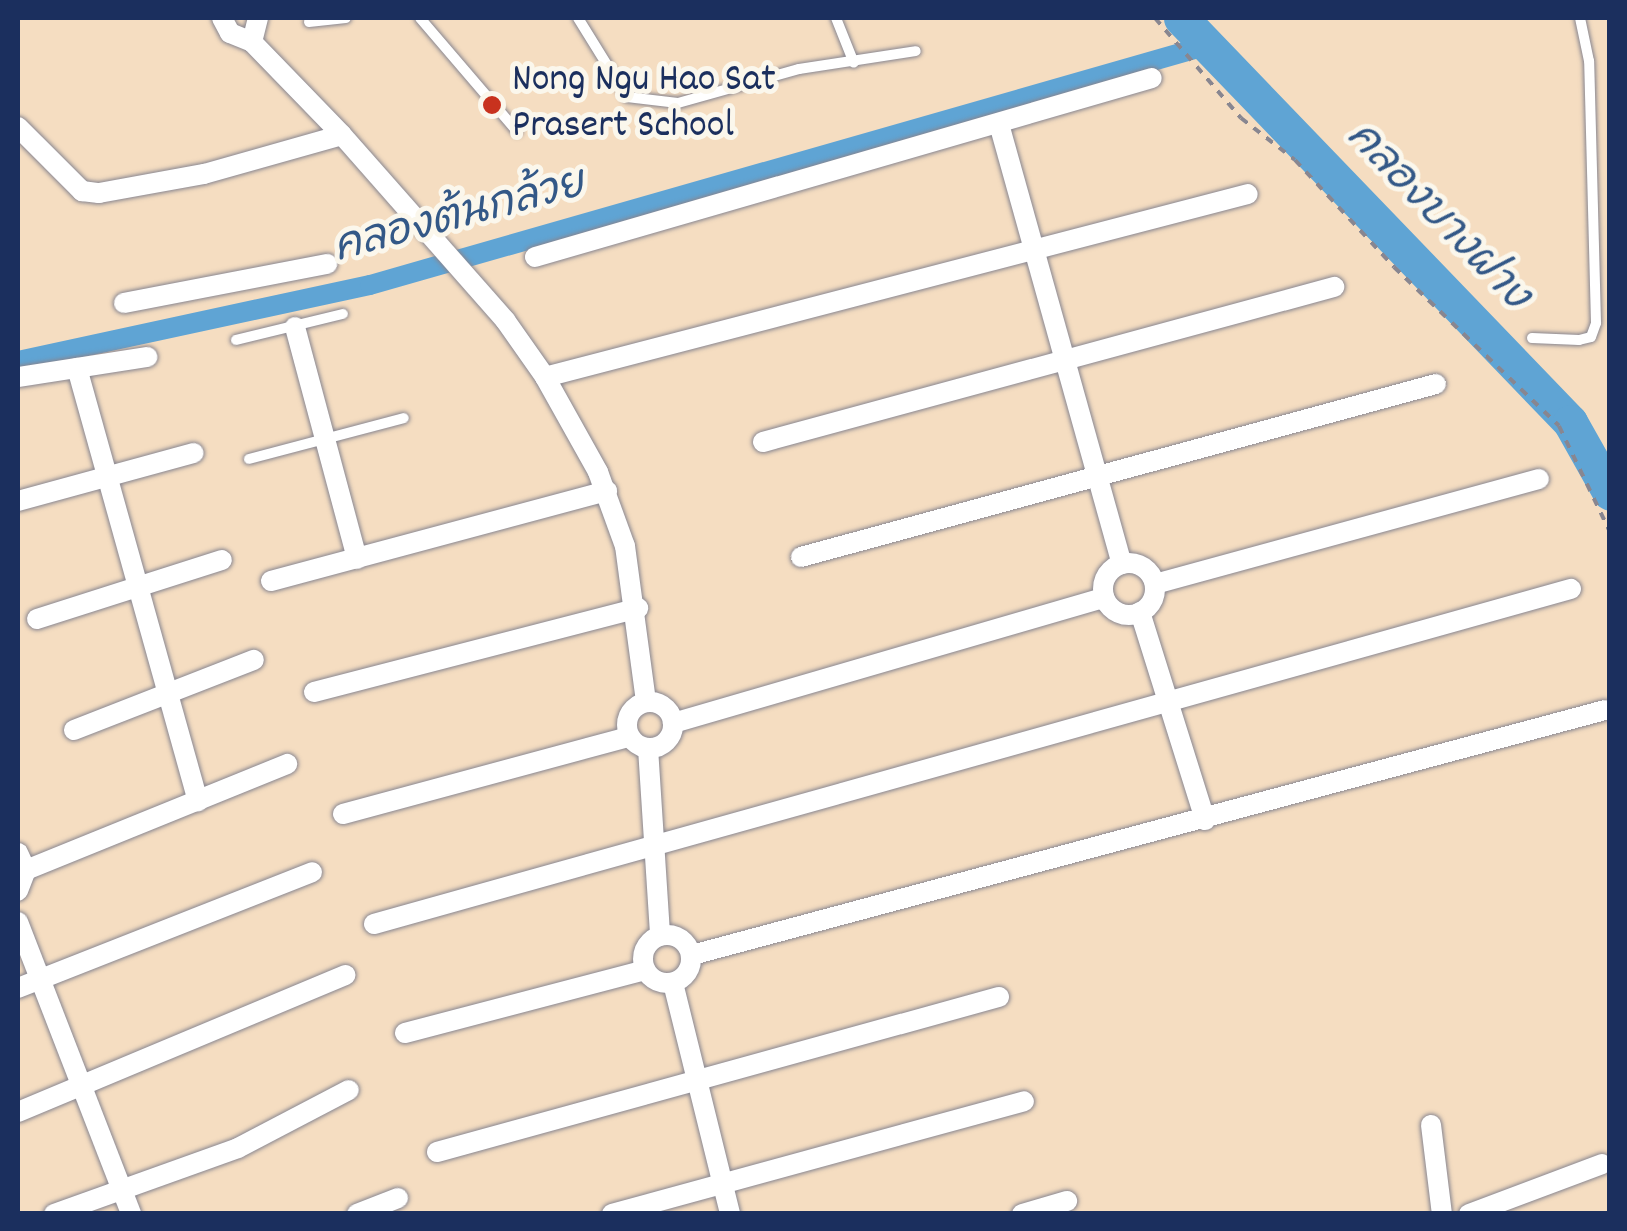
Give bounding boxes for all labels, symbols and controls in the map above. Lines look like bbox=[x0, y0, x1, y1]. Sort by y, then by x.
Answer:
place label: Nong Ngu Hao Sat Prasert School bbox=[512, 58, 776, 152]
marker: Nong Ngu Hao Sat Prasert School bbox=[481, 94, 503, 116]
water label: คลองบางฝาง bbox=[1334, 114, 1538, 322]
water label: คลองต้นกล้วย bbox=[329, 161, 591, 277]

